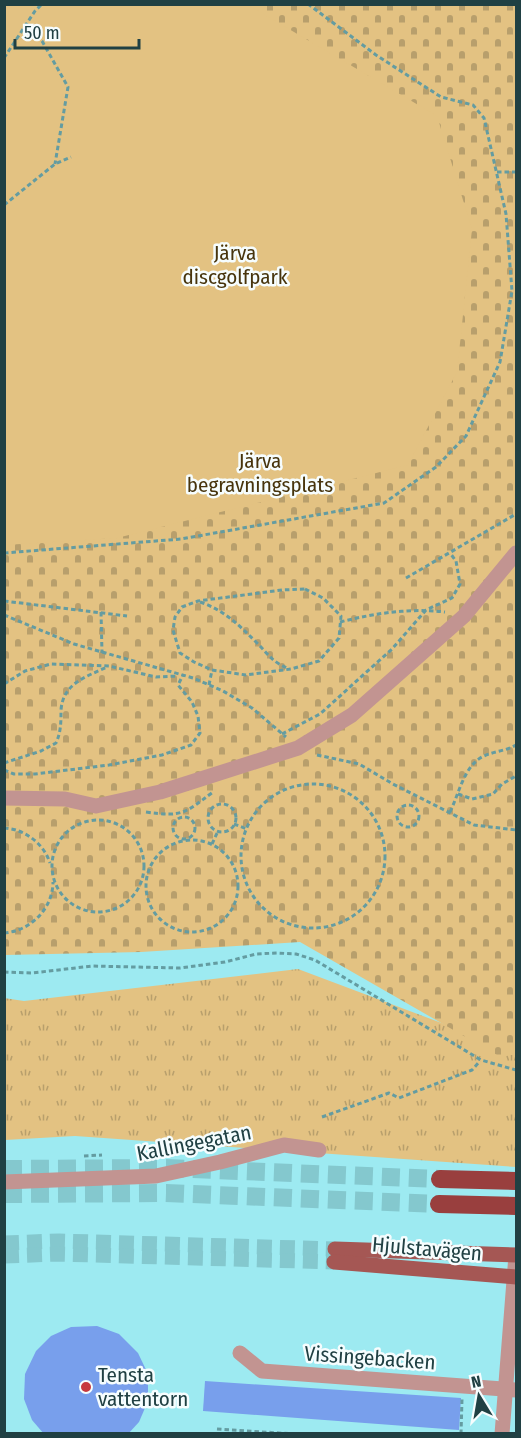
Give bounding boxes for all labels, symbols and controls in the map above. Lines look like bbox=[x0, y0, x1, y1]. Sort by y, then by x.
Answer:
scale bar bbox=[15, 12, 140, 50]
text: 50 m bbox=[24, 22, 60, 44]
park label: Järva discgolfpark bbox=[182, 240, 288, 290]
park label: Järva begravningsplats bbox=[187, 448, 333, 498]
street label: Kallingegatan bbox=[134, 1119, 254, 1167]
street label: Hjulstavägen bbox=[371, 1231, 483, 1267]
street label: Vissingebacken bbox=[304, 1340, 436, 1376]
place label: Tensta vattentorn bbox=[98, 1362, 188, 1412]
north arrow bbox=[449, 1366, 509, 1426]
text: N bbox=[470, 1372, 483, 1392]
marker: Tensta vattentorn bbox=[79, 1380, 93, 1394]

